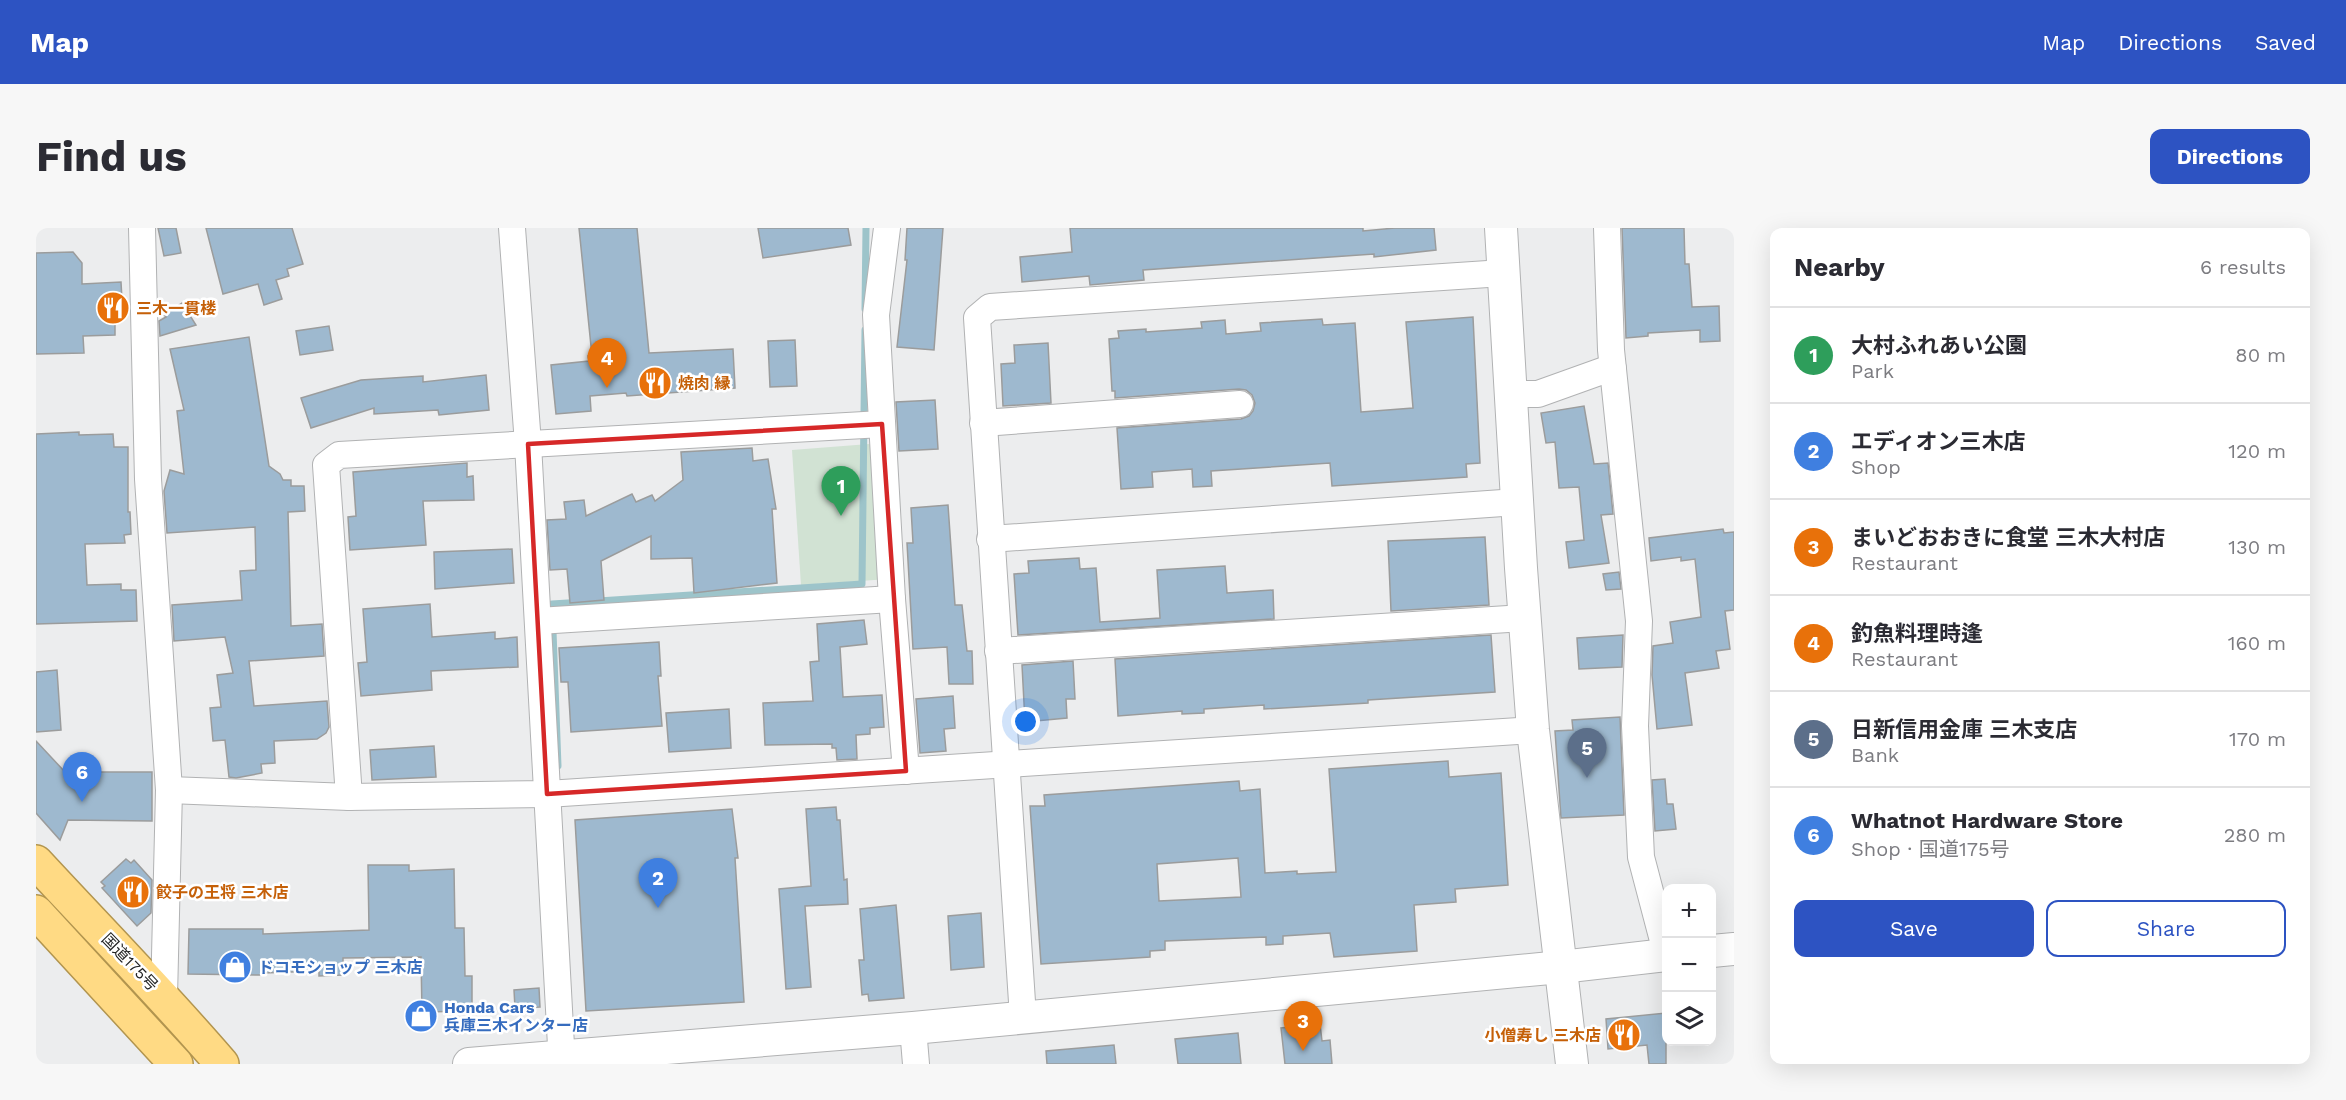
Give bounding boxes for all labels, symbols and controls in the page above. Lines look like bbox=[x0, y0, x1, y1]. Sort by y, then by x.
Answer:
text: Map bbox=[30, 26, 89, 59]
text: Map bbox=[2042, 30, 2085, 55]
text: Directions bbox=[2118, 30, 2222, 55]
text: Saved bbox=[2255, 30, 2316, 55]
button: Directions bbox=[2150, 129, 2310, 184]
text: Find us bbox=[36, 132, 187, 181]
text: Nearby bbox=[1794, 252, 1885, 282]
text: 6 results bbox=[2200, 255, 2286, 279]
restaurant icon: 三木一貫楼 bbox=[95, 290, 131, 326]
place label: 三木一貫楼 bbox=[136, 299, 217, 318]
text: 大村ふれあい公園 bbox=[1851, 333, 2027, 358]
pin: 4 bbox=[588, 338, 626, 388]
text: 1 bbox=[1809, 343, 1818, 367]
text: 80 m bbox=[2235, 343, 2286, 367]
text: Park bbox=[1851, 359, 1894, 383]
restaurant icon: 焼肉 縁 bbox=[637, 365, 673, 401]
place label: 焼肉 縁 bbox=[678, 374, 731, 393]
text: エディオン三木店 bbox=[1851, 429, 2025, 454]
text: 2 bbox=[1808, 439, 1819, 463]
text: 120 m bbox=[2228, 439, 2286, 463]
text: Shop bbox=[1851, 455, 1901, 479]
pin: 1 bbox=[822, 466, 860, 516]
text: まいどおおきに食堂 三木大村店 bbox=[1851, 525, 2165, 550]
text: 3 bbox=[1808, 535, 1819, 559]
text: 130 m bbox=[2228, 535, 2286, 559]
text: Restaurant bbox=[1851, 551, 1958, 575]
text: 釣魚料理時逢 bbox=[1851, 621, 1983, 646]
text: 4 bbox=[1807, 631, 1820, 655]
text: 160 m bbox=[2228, 631, 2286, 655]
text: Restaurant bbox=[1851, 647, 1958, 671]
your location bbox=[1011, 707, 1040, 736]
text: 日新信用金庫 三木支店 bbox=[1851, 717, 2077, 742]
text: 5 bbox=[1808, 727, 1819, 751]
text: 170 m bbox=[2229, 727, 2286, 751]
pin: 5 bbox=[1568, 728, 1606, 778]
text: Bank bbox=[1851, 743, 1899, 767]
pin: 6 bbox=[62, 752, 102, 802]
text: Whatnot Hardware Store bbox=[1851, 808, 2123, 833]
text: 6 bbox=[1807, 823, 1820, 847]
text: 280 m bbox=[2224, 823, 2286, 847]
text: Shop · 国道175号 bbox=[1851, 837, 2010, 861]
pin: 2 bbox=[638, 858, 678, 908]
restaurant icon: 餃子の王将 三木店 bbox=[115, 874, 151, 910]
place label: 餃子の王将 三木店 bbox=[156, 883, 289, 902]
map controls bbox=[1662, 884, 1716, 1046]
button: + bbox=[1662, 884, 1716, 938]
button: Save bbox=[1794, 900, 2034, 957]
button: Share bbox=[2046, 900, 2286, 957]
street label: 国道175号 bbox=[98, 929, 162, 995]
button: − bbox=[1662, 938, 1716, 992]
shop icon: ドコモショップ 三木店 bbox=[217, 949, 253, 985]
place label: ドコモショップ 三木店 bbox=[258, 958, 423, 977]
button: layers bbox=[1662, 992, 1716, 1046]
shop icon: Honda Cars 兵庫三木インター店 bbox=[403, 998, 439, 1034]
place label: Honda Cars 兵庫三木インター店 bbox=[444, 998, 588, 1035]
pin: 3 bbox=[1284, 1002, 1322, 1051]
restaurant icon: 小僧寿し 三木店 bbox=[1606, 1017, 1642, 1053]
place label: 小僧寿し 三木店 bbox=[1484, 1026, 1601, 1045]

